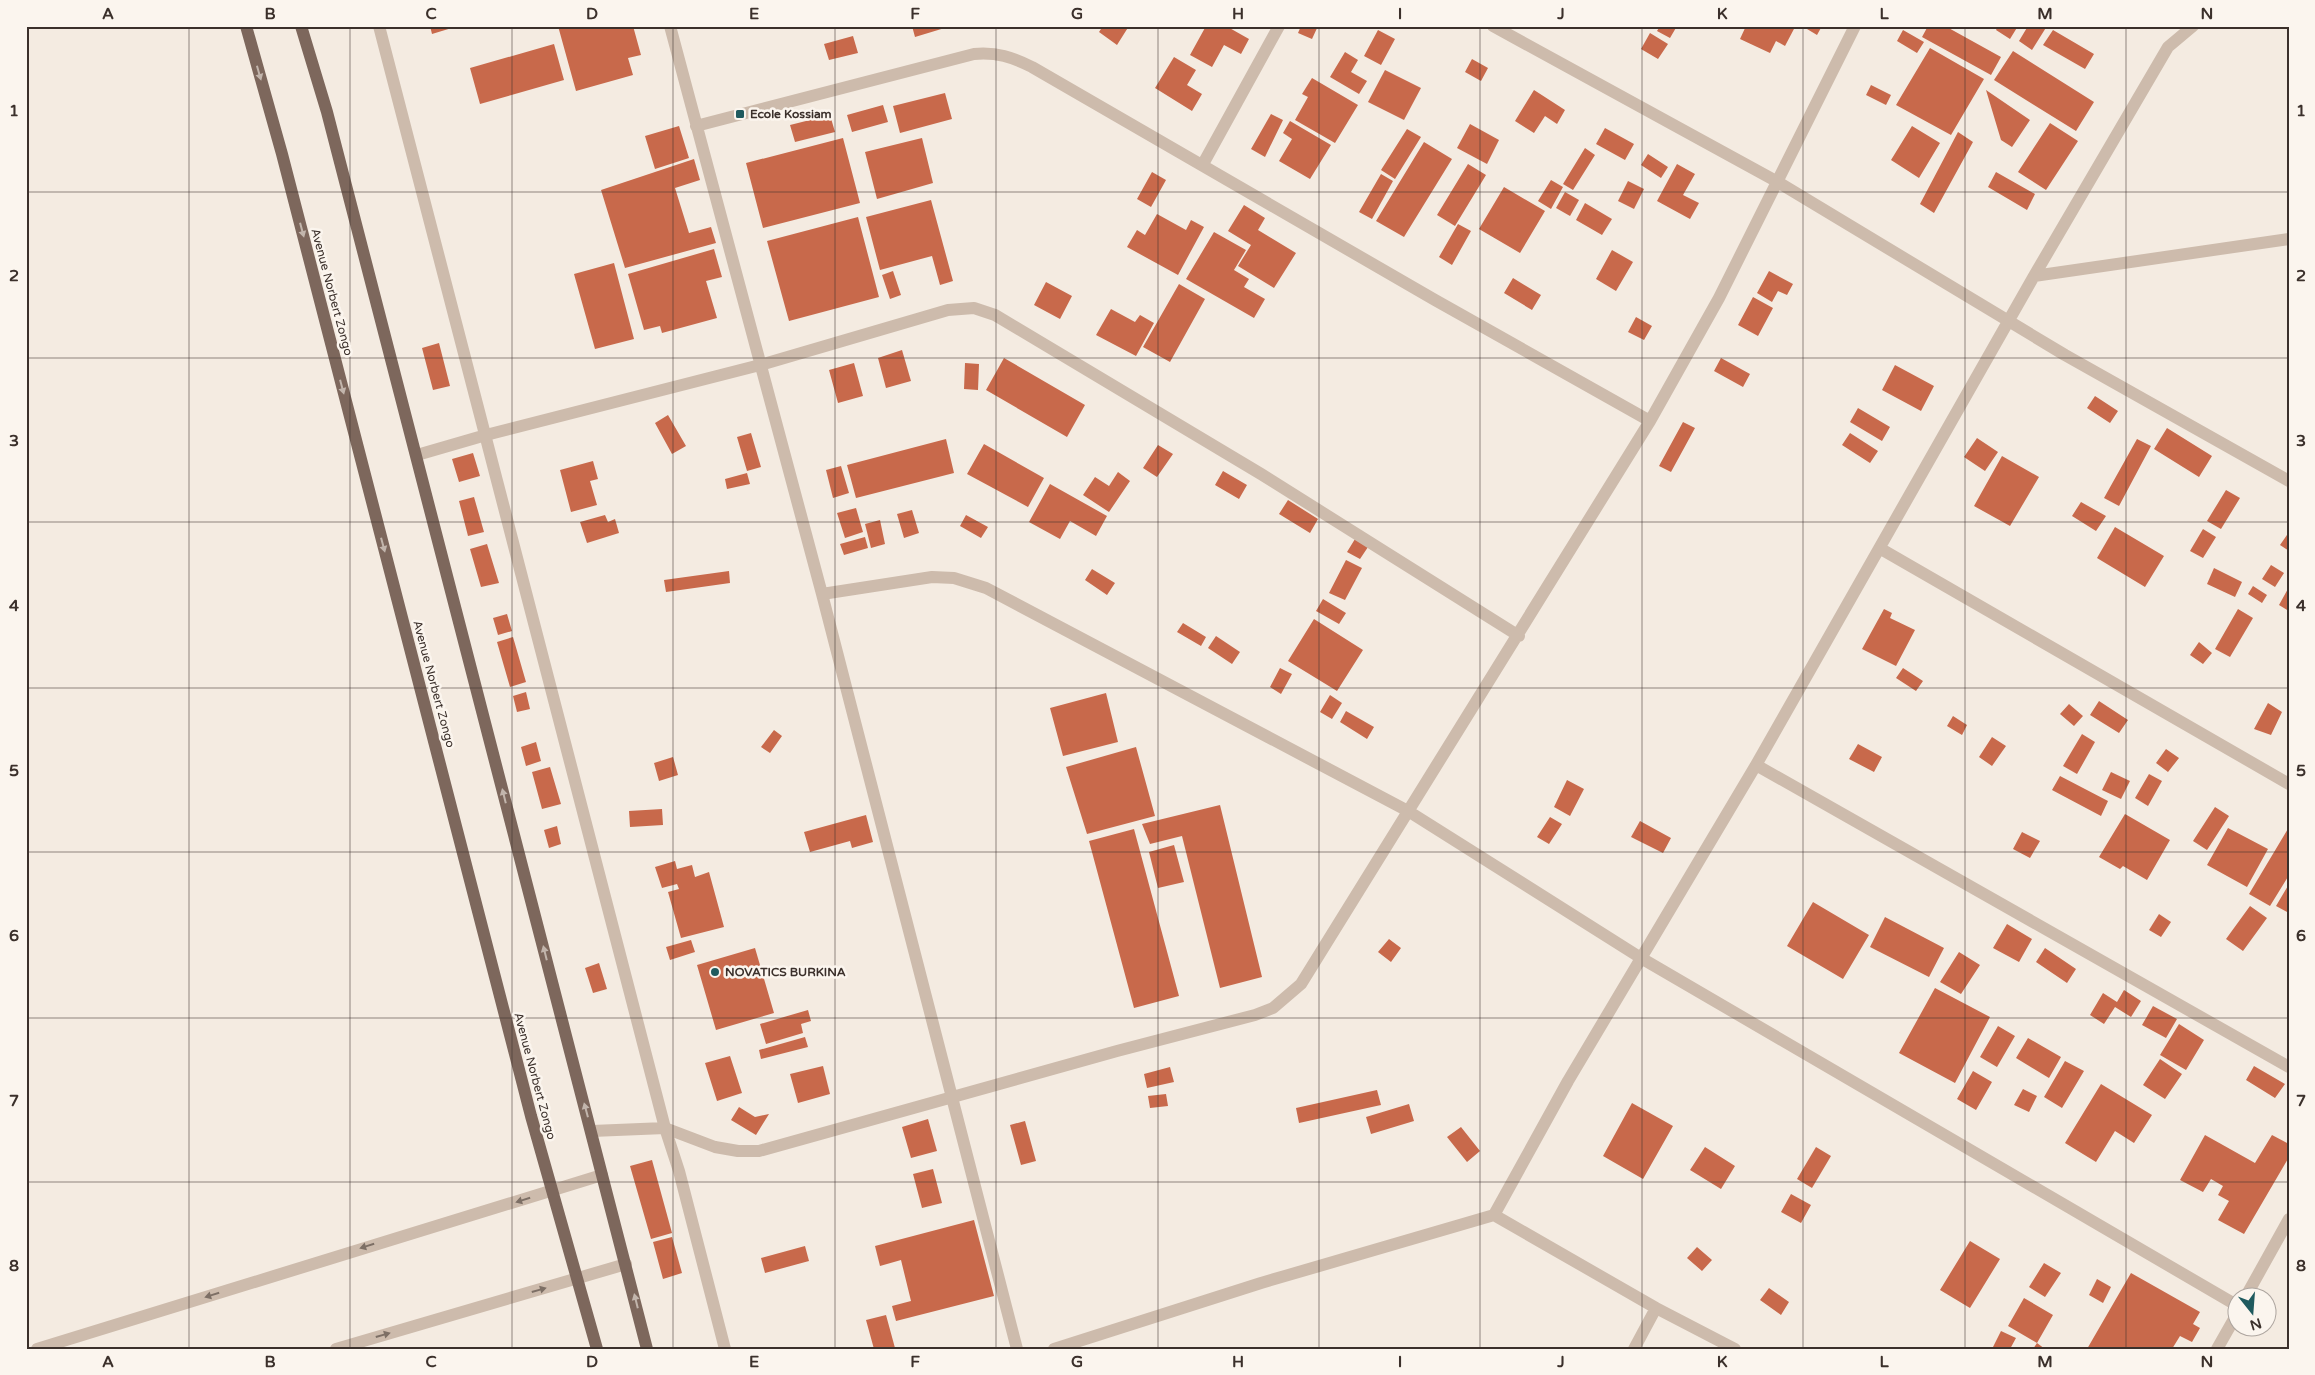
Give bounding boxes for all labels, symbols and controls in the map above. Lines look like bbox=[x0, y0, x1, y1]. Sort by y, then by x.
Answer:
text: A bbox=[102, 4, 114, 24]
text: B bbox=[264, 4, 276, 24]
text: C bbox=[425, 4, 437, 24]
text: D bbox=[586, 4, 598, 24]
text: E bbox=[749, 4, 759, 24]
text: F bbox=[910, 4, 920, 24]
text: G bbox=[1071, 4, 1083, 24]
text: H bbox=[1232, 4, 1244, 24]
text: I bbox=[1398, 4, 1402, 24]
text: J bbox=[1556, 4, 1565, 24]
text: K bbox=[1717, 4, 1728, 24]
text: L bbox=[1879, 4, 1889, 24]
text: M bbox=[2037, 4, 2053, 24]
text: N bbox=[2201, 4, 2213, 24]
one-way arrow bbox=[255, 66, 263, 81]
text: 1 bbox=[9, 101, 19, 121]
text: 1 bbox=[2296, 101, 2306, 121]
place label: Ecole Kossiam bbox=[750, 107, 832, 121]
marker: Ecole Kossiam bbox=[734, 108, 746, 120]
one-way arrow bbox=[298, 222, 306, 237]
street label: Avenue Norbert Zongo bbox=[308, 227, 356, 357]
text: 2 bbox=[9, 266, 19, 286]
text: 2 bbox=[2296, 266, 2306, 286]
one-way arrow bbox=[339, 380, 347, 395]
text: 3 bbox=[9, 431, 19, 451]
text: 3 bbox=[2296, 431, 2306, 451]
one-way arrow bbox=[379, 537, 387, 552]
text: 4 bbox=[9, 596, 19, 616]
text: 4 bbox=[2296, 596, 2306, 616]
street label: Avenue Norbert Zongo bbox=[410, 619, 458, 749]
text: 5 bbox=[9, 761, 19, 781]
text: 5 bbox=[2296, 761, 2306, 781]
one-way arrow bbox=[500, 788, 508, 803]
text: 6 bbox=[9, 926, 19, 946]
text: 6 bbox=[2296, 926, 2306, 946]
one-way arrow bbox=[541, 946, 549, 961]
place label: NOVATICS BURKINA bbox=[725, 965, 846, 979]
marker: NOVATICS BURKINA bbox=[709, 966, 721, 978]
street label: Avenue Norbert Zongo bbox=[511, 1011, 559, 1141]
text: 7 bbox=[9, 1091, 19, 1111]
text: 7 bbox=[2296, 1091, 2306, 1111]
one-way arrow bbox=[582, 1103, 590, 1118]
one-way arrow bbox=[515, 1197, 530, 1205]
one-way arrow bbox=[359, 1243, 374, 1251]
text: 8 bbox=[9, 1256, 19, 1276]
text: 8 bbox=[2296, 1256, 2306, 1276]
one-way arrow bbox=[531, 1285, 546, 1293]
north arrow bbox=[2228, 1288, 2278, 1338]
one-way arrow bbox=[204, 1292, 219, 1299]
one-way arrow bbox=[632, 1294, 640, 1309]
text: N bbox=[2248, 1314, 2264, 1334]
one-way arrow bbox=[375, 1331, 390, 1339]
text: A bbox=[102, 1352, 114, 1372]
text: B bbox=[264, 1352, 276, 1372]
text: C bbox=[425, 1352, 437, 1372]
text: D bbox=[586, 1352, 598, 1372]
text: E bbox=[749, 1352, 759, 1372]
text: F bbox=[910, 1352, 920, 1372]
text: G bbox=[1071, 1352, 1083, 1372]
text: H bbox=[1232, 1352, 1244, 1372]
text: I bbox=[1398, 1352, 1402, 1372]
text: J bbox=[1556, 1352, 1565, 1372]
text: K bbox=[1717, 1352, 1728, 1372]
text: L bbox=[1879, 1352, 1889, 1372]
text: M bbox=[2037, 1352, 2053, 1372]
text: N bbox=[2201, 1352, 2213, 1372]

